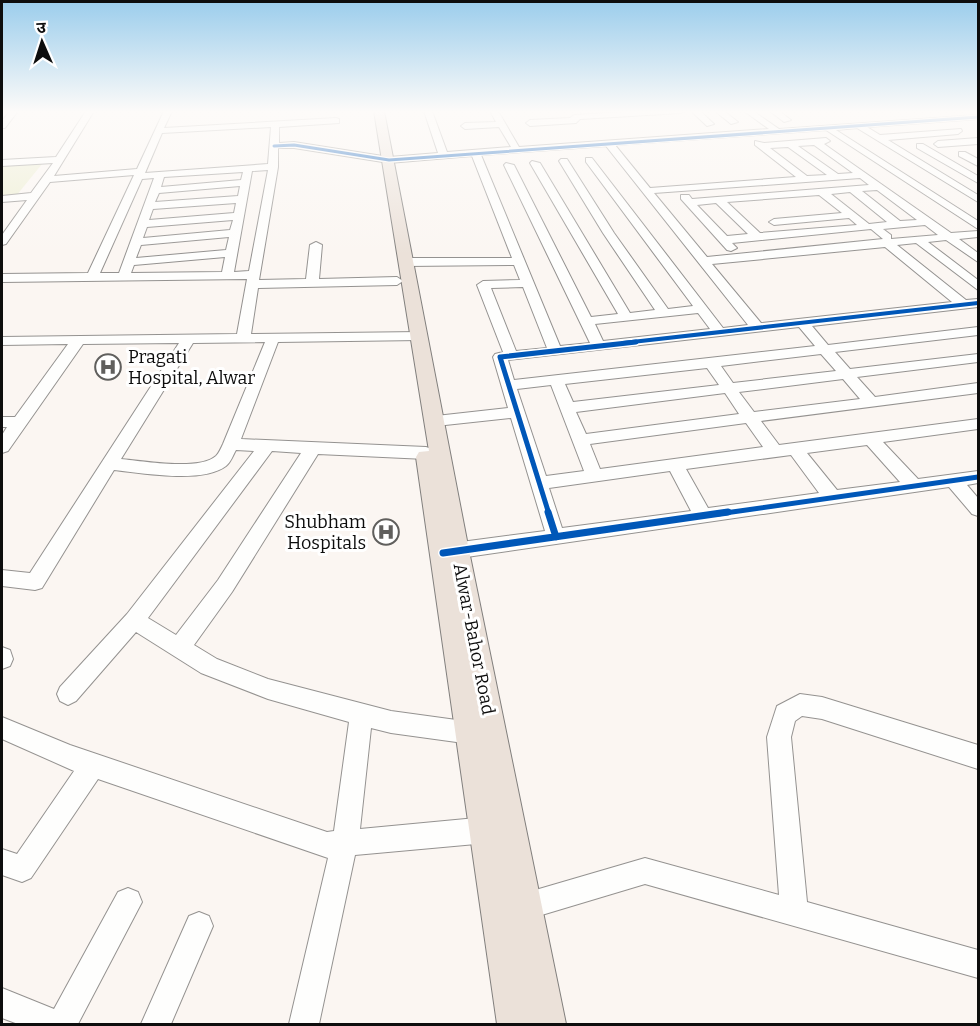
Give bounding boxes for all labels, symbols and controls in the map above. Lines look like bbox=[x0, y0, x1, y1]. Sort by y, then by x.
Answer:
north arrow bbox=[12, 12, 72, 72]
text: उ bbox=[36, 18, 47, 37]
place label: Pragati Hospital, Alwar bbox=[128, 346, 255, 389]
hospital icon: Pragati Hospital, Alwar bbox=[93, 352, 123, 382]
place label: Shubham Hospitals bbox=[284, 511, 366, 554]
hospital icon: Shubham Hospitals bbox=[371, 517, 401, 547]
street label: Alwar-Bahor Road bbox=[449, 561, 500, 717]

